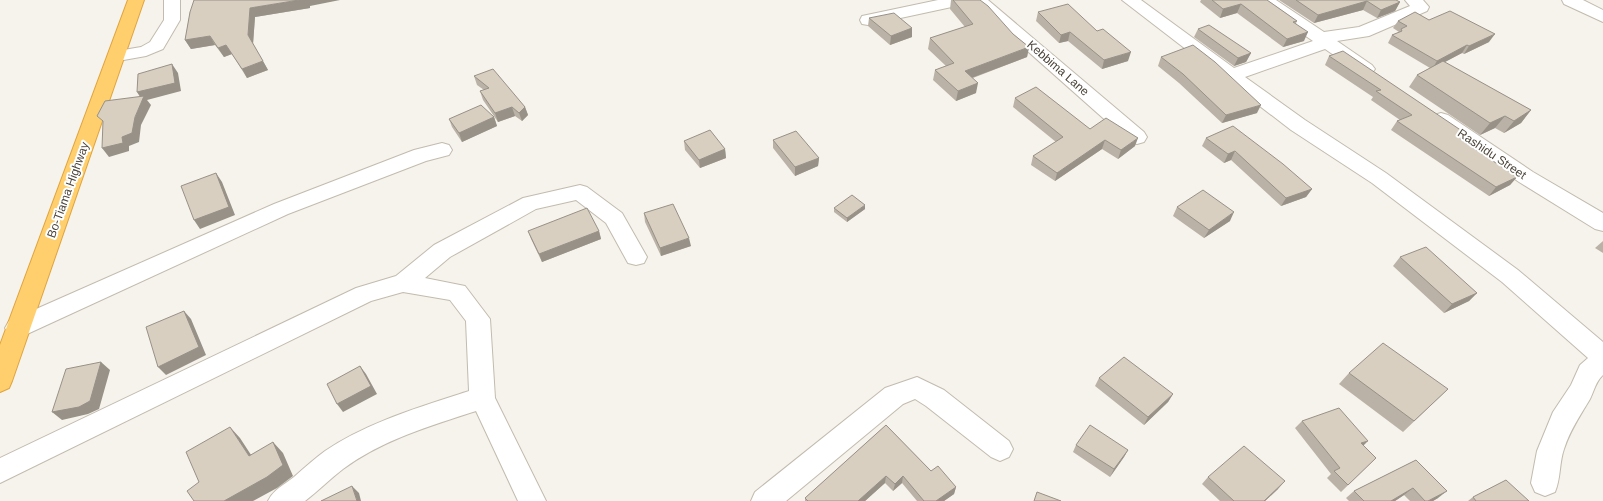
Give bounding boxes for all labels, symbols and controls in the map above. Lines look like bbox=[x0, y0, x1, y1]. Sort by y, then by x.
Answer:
street label: Kebbima Lane bbox=[1024, 37, 1092, 99]
street label: Rashidu Street bbox=[1455, 126, 1529, 182]
street label: Bo-Tiama Highway bbox=[44, 140, 92, 240]

